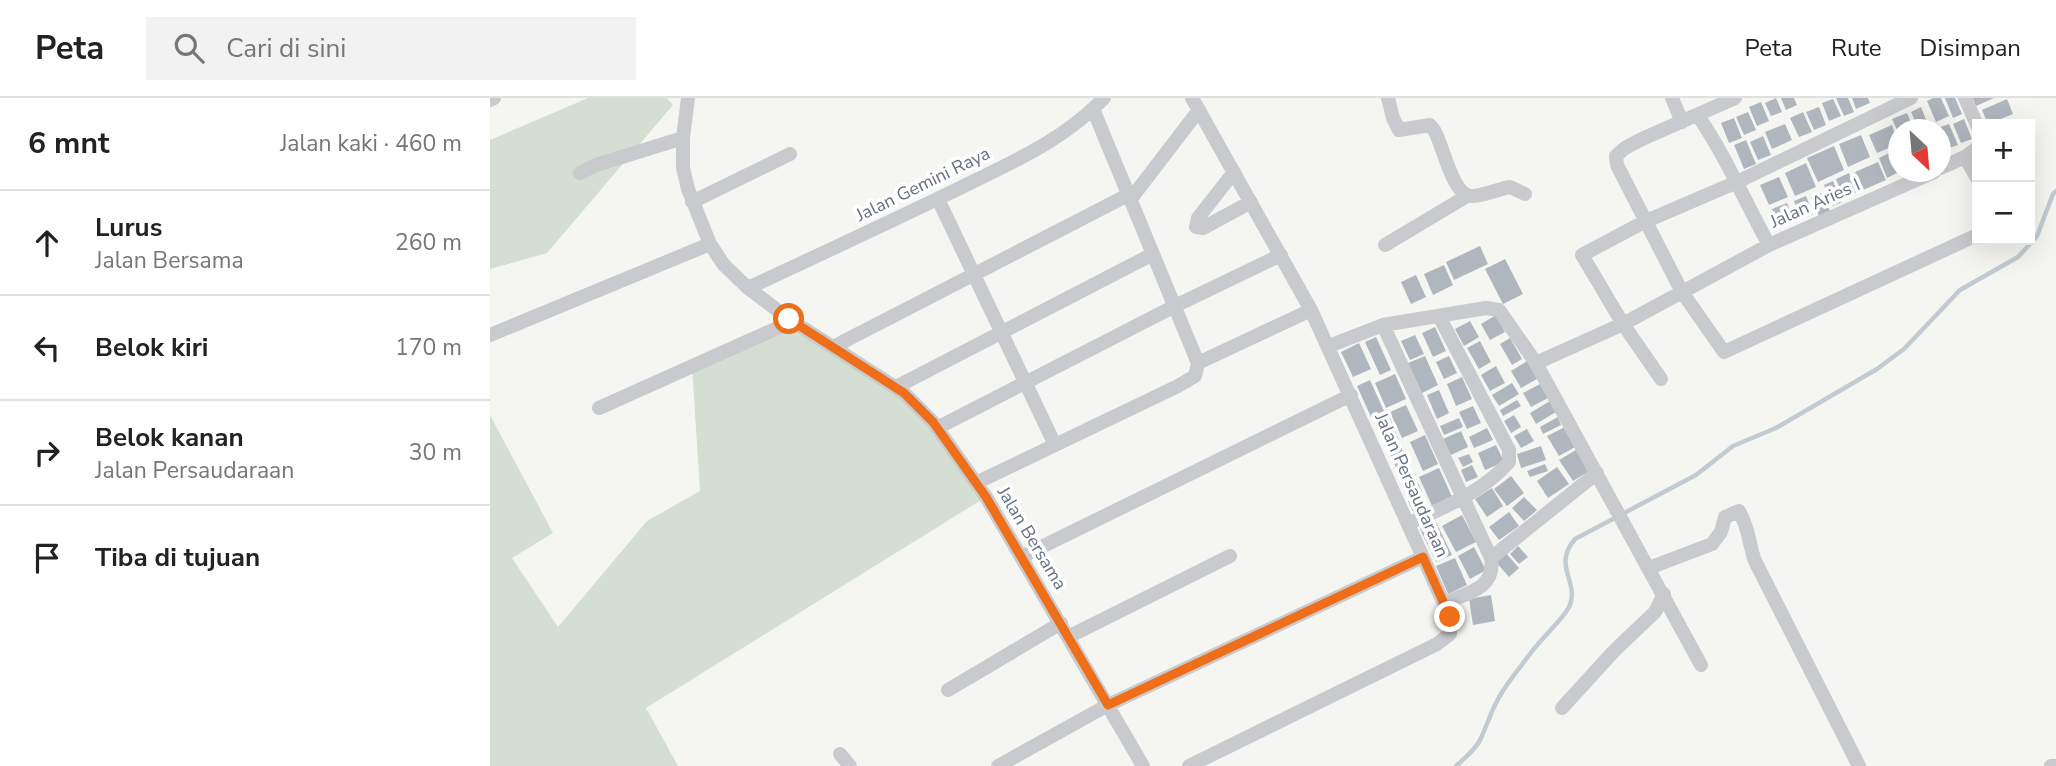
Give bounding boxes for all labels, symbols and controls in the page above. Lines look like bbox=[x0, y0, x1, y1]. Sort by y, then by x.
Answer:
search box bbox=[146, 17, 636, 80]
text: Peta bbox=[35, 26, 104, 71]
icon: search bbox=[170, 29, 208, 67]
text: Cari di sini bbox=[226, 31, 346, 66]
text: Peta bbox=[1744, 32, 1793, 64]
text: Rute bbox=[1831, 32, 1882, 64]
text: Disimpan bbox=[1920, 32, 2021, 64]
north arrow bbox=[1888, 119, 1951, 182]
map controls bbox=[1972, 119, 2035, 245]
button: + bbox=[1972, 119, 2035, 182]
text: 6 mnt bbox=[28, 123, 109, 164]
text: Jalan kaki · 460 m bbox=[280, 128, 462, 159]
street label: Jalan Gemini Raya bbox=[851, 141, 994, 227]
street label: Jalan Aries I bbox=[1765, 172, 1864, 234]
button: − bbox=[1972, 182, 2035, 245]
text: Lurus bbox=[95, 210, 162, 245]
icon: ahead bbox=[28, 224, 66, 262]
text: 260 m bbox=[395, 227, 462, 258]
text: Jalan Bersama bbox=[95, 245, 244, 276]
route start bbox=[773, 303, 804, 334]
icon: left bbox=[28, 329, 66, 367]
text: Belok kiri bbox=[95, 330, 208, 365]
text: 170 m bbox=[395, 332, 462, 363]
street label: Jalan Persaudaraan bbox=[1369, 408, 1455, 561]
text: Belok kanan bbox=[95, 420, 244, 455]
icon: right bbox=[28, 434, 66, 472]
text: 30 m bbox=[409, 437, 462, 468]
text: Jalan Persaudaraan bbox=[95, 455, 294, 486]
street label: Jalan Bersama bbox=[991, 481, 1072, 594]
icon: arrive bbox=[28, 539, 66, 577]
text: Tiba di tujuan bbox=[95, 540, 260, 575]
route end bbox=[1434, 601, 1465, 632]

